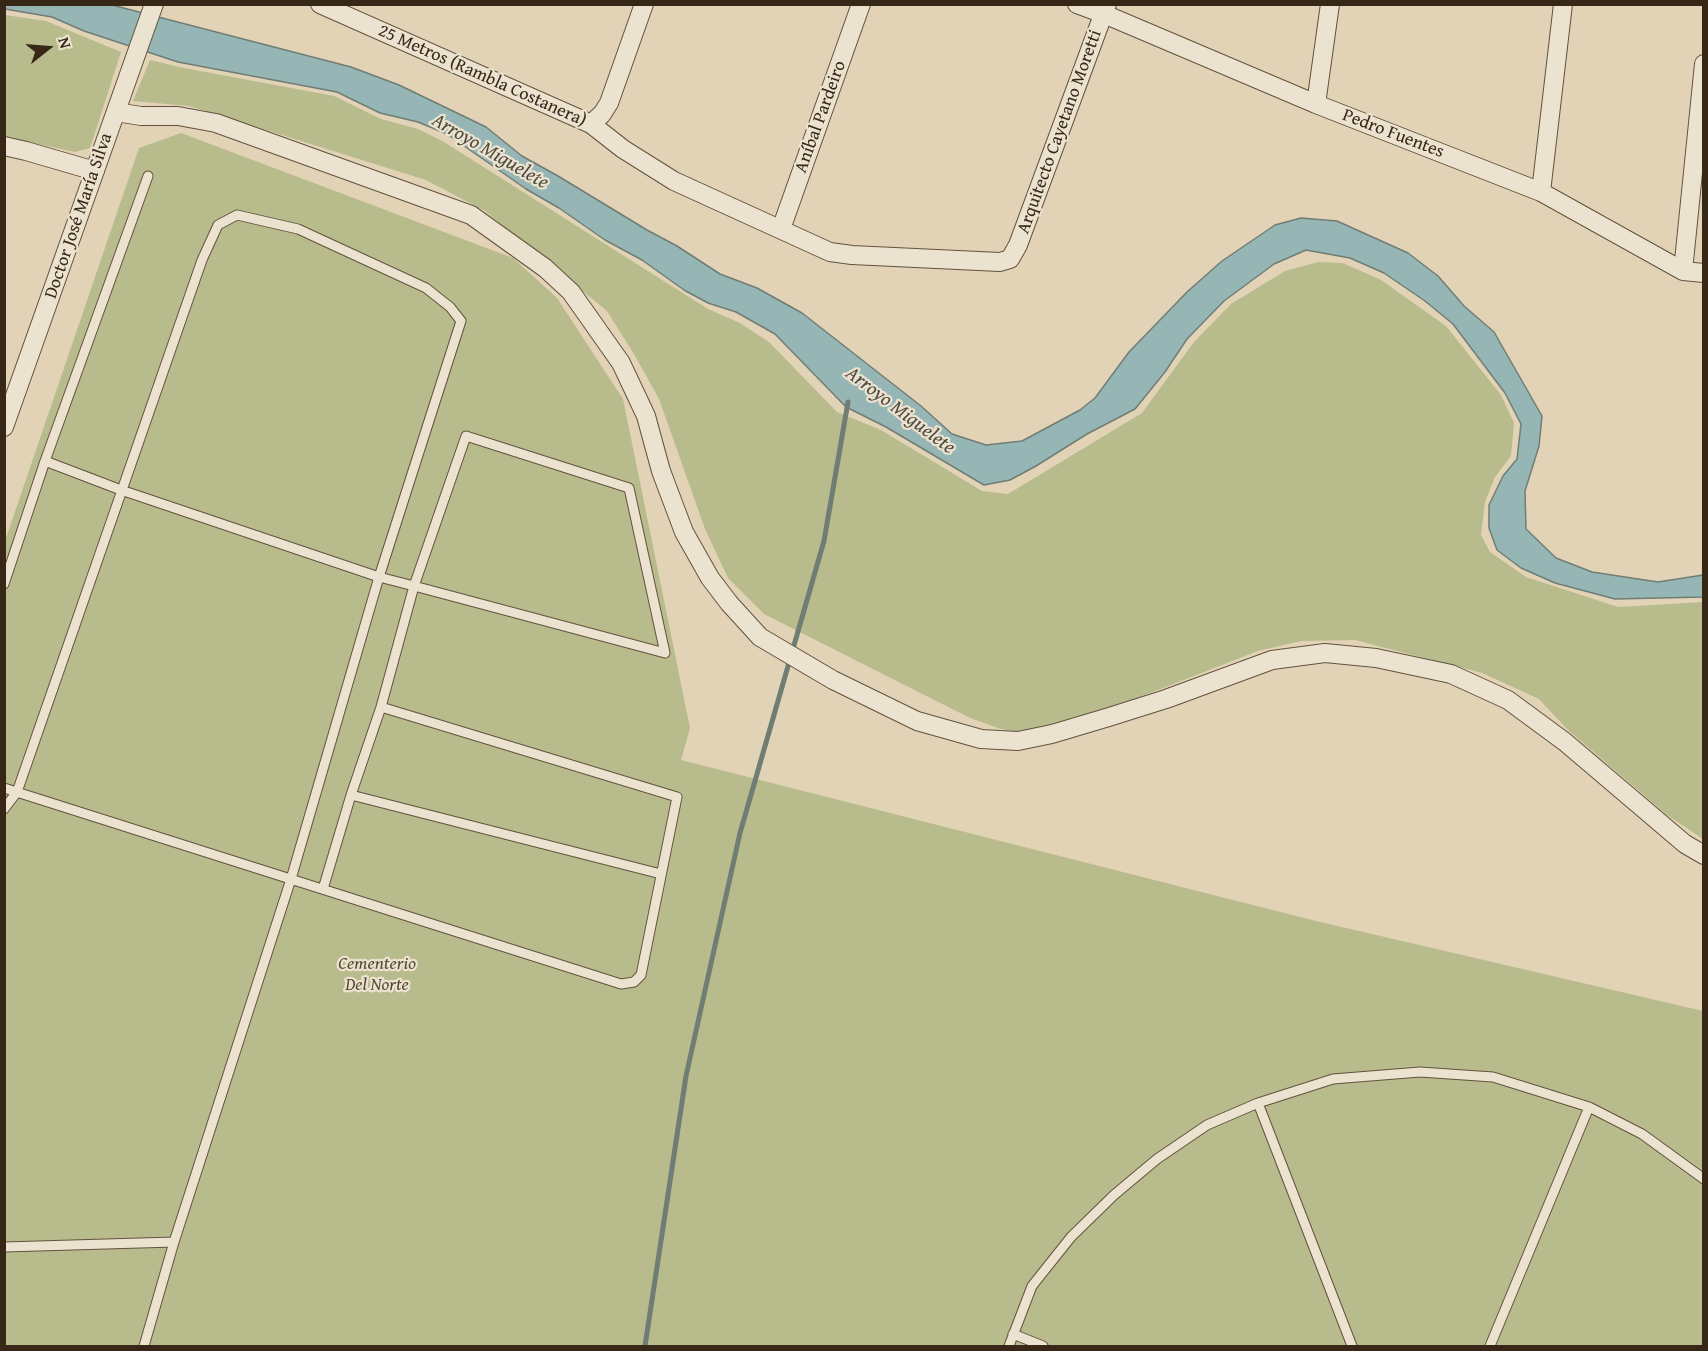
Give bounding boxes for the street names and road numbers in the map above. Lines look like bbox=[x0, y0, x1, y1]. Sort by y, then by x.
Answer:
street label: 25 Metros (Rambla Costanera) bbox=[375, 20, 589, 132]
street label: Arquitecto Cayetano Moretti bbox=[1013, 27, 1107, 237]
street label: Aníbal Pardeiro bbox=[791, 58, 851, 176]
street label: Pedro Fuentes bbox=[1339, 105, 1447, 163]
street label: Doctor José María Silva bbox=[41, 130, 117, 302]

